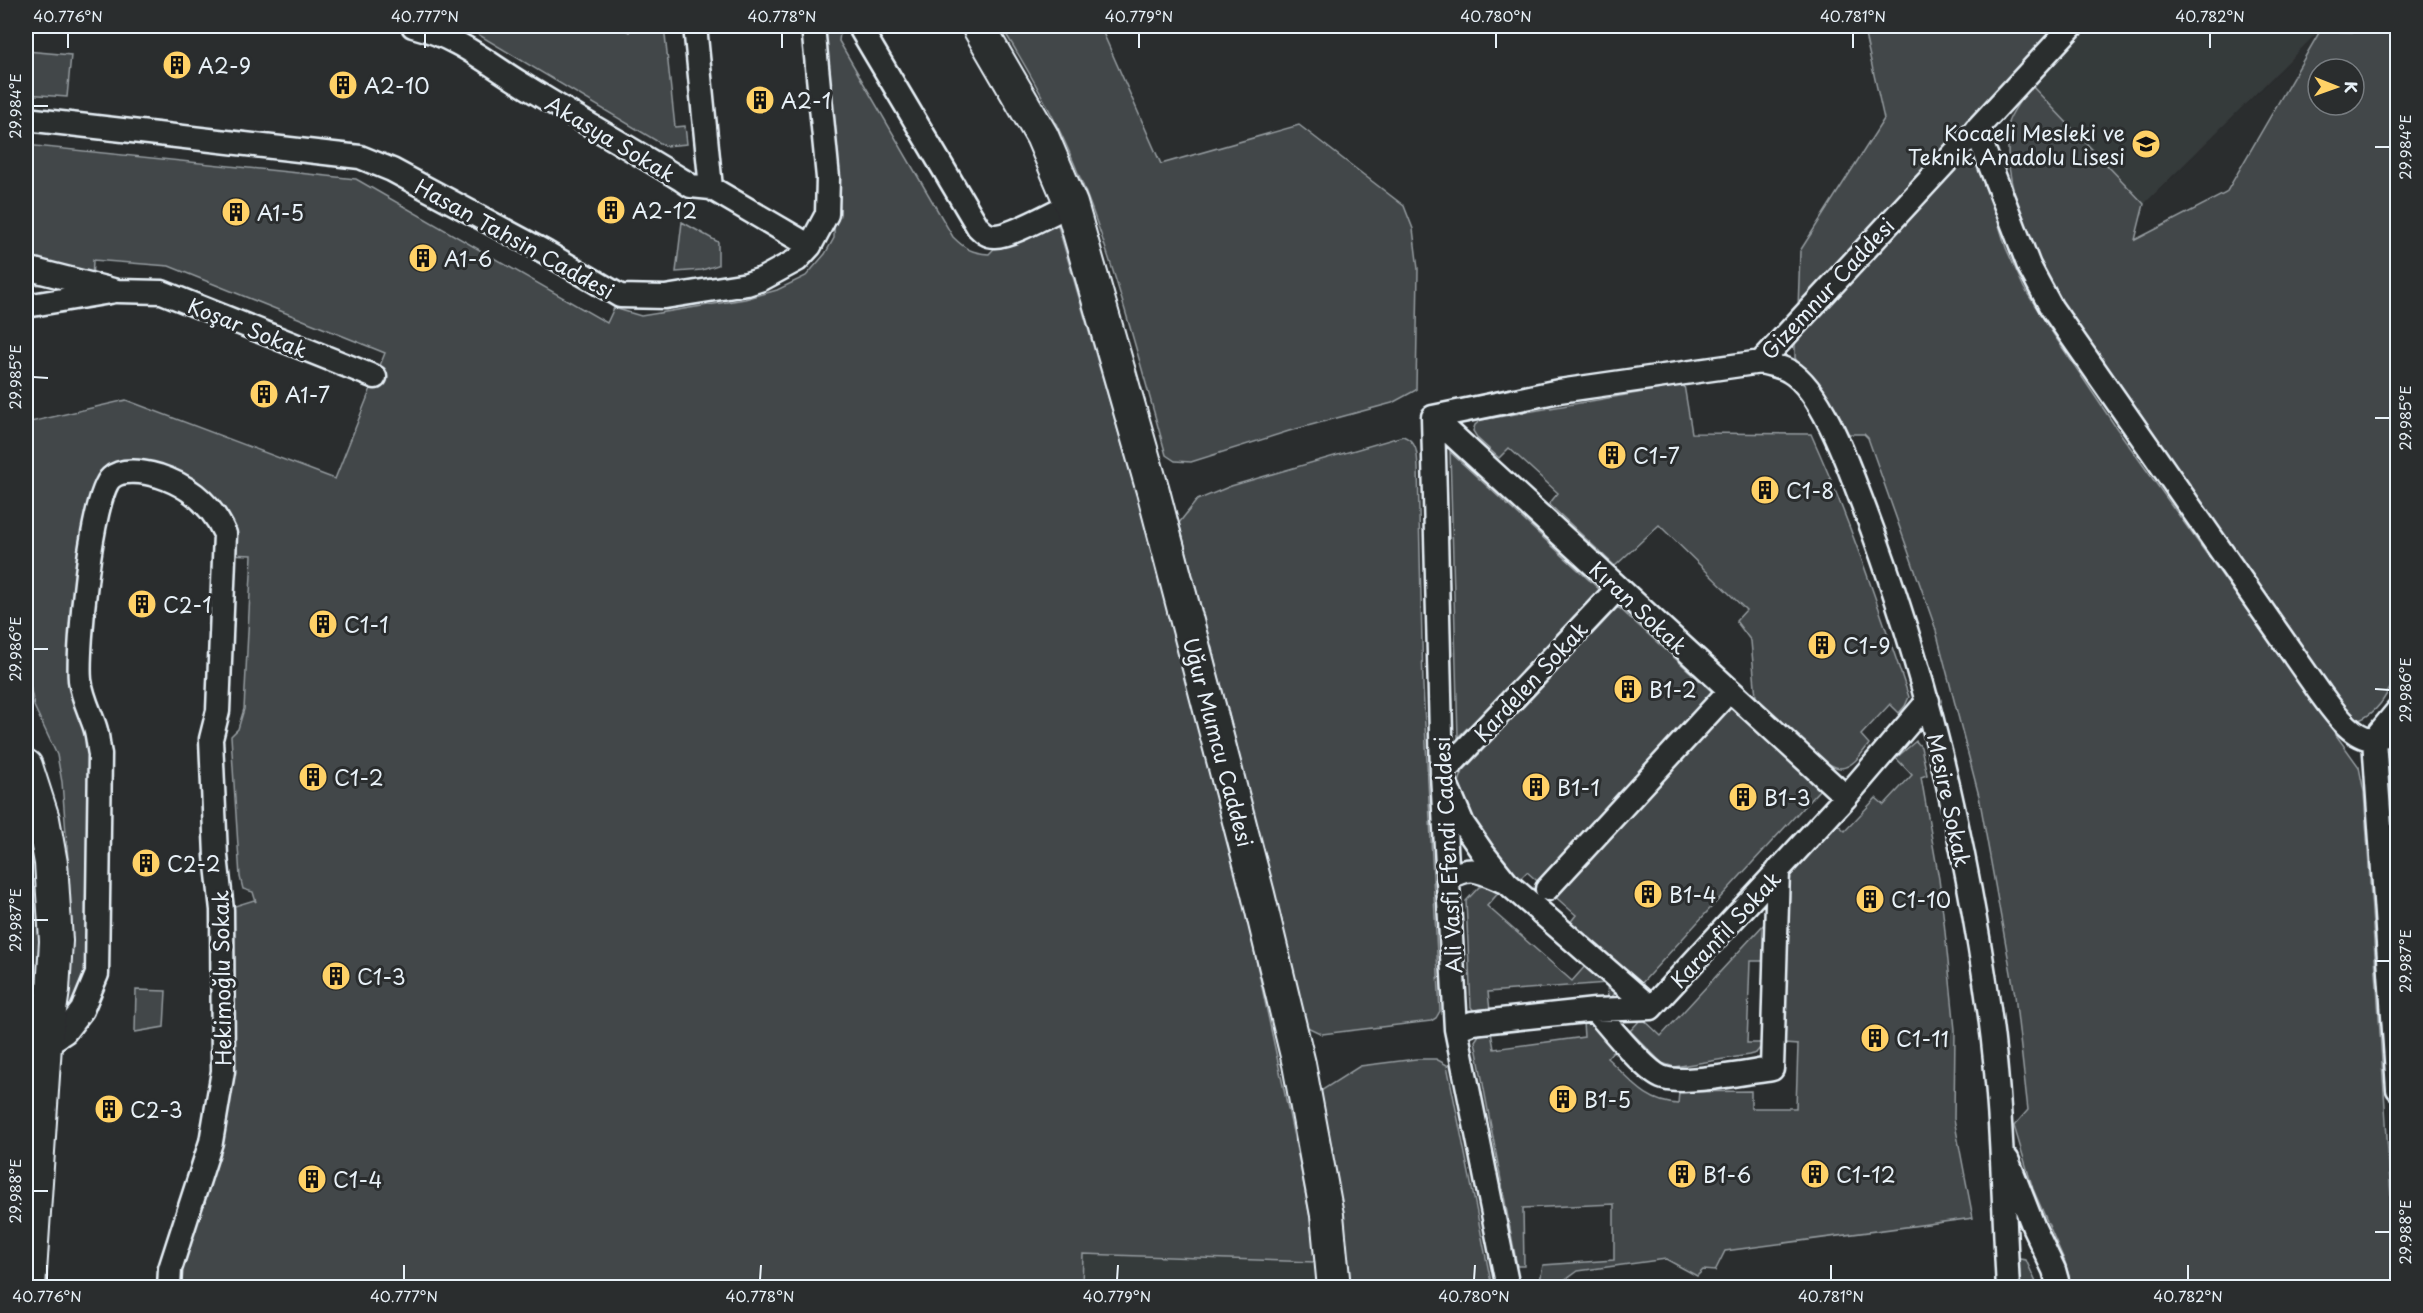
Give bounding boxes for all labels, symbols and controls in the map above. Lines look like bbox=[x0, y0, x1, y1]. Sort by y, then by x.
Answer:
text: 40.776°N bbox=[33, 4, 103, 27]
text: 40.777°N bbox=[391, 4, 459, 27]
text: 40.778°N bbox=[748, 4, 816, 27]
text: 40.779°N bbox=[1105, 4, 1173, 27]
text: 40.780°N bbox=[1460, 4, 1532, 27]
text: 40.781°N bbox=[1820, 4, 1886, 27]
text: 40.782°N bbox=[2175, 4, 2245, 27]
building icon: A2-9 bbox=[161, 49, 193, 81]
place label: A2-9 bbox=[198, 49, 251, 81]
north arrow bbox=[2306, 57, 2366, 117]
building icon: A2-10 bbox=[327, 69, 359, 101]
place label: A2-10 bbox=[364, 69, 430, 101]
text: 29.984°E bbox=[3, 73, 26, 139]
text: K bbox=[2340, 81, 2364, 94]
building icon: A2-1 bbox=[744, 84, 776, 116]
place label: A2-1 bbox=[781, 84, 831, 116]
street label: Akasya Sokak bbox=[540, 87, 682, 189]
text: 29.984°E bbox=[2393, 114, 2416, 180]
place label: Kocaeli Mesleki ve Teknik Anadolu Lisesi bbox=[1908, 116, 2125, 172]
school or university icon: Kocaeli Mesleki ve Teknik Anadolu Lisesi bbox=[2130, 128, 2162, 160]
street label: Hasan Tahsin Caddesi bbox=[410, 170, 620, 306]
building icon: A2-12 bbox=[595, 194, 627, 226]
place label: A2-12 bbox=[632, 194, 697, 226]
building icon: A1-5 bbox=[220, 196, 252, 228]
place label: A1-5 bbox=[257, 196, 304, 228]
street label: Gizemnur Caddesi bbox=[1753, 210, 1901, 366]
building icon: A1-6 bbox=[407, 242, 439, 274]
place label: A1-6 bbox=[444, 242, 492, 274]
street label: Koşar Sokak bbox=[183, 288, 313, 366]
text: 29.985°E bbox=[3, 344, 26, 410]
building icon: A1-7 bbox=[248, 378, 280, 410]
place label: A1-7 bbox=[285, 378, 330, 410]
text: 29.985°E bbox=[2393, 385, 2416, 451]
building icon: C1-7 bbox=[1596, 439, 1628, 471]
place label: C1-7 bbox=[1633, 439, 1680, 471]
building icon: C1-8 bbox=[1749, 474, 1781, 506]
place label: C1-8 bbox=[1786, 474, 1834, 506]
street label: Kıran Sokak bbox=[1583, 553, 1695, 661]
building icon: C2-1 bbox=[126, 588, 158, 620]
place label: C2-1 bbox=[163, 588, 212, 620]
building icon: C1-1 bbox=[307, 608, 339, 640]
place label: C1-1 bbox=[344, 608, 389, 640]
street label: Kardelen Sokak bbox=[1465, 613, 1595, 749]
text: 29.986°E bbox=[3, 616, 26, 682]
building icon: C1-9 bbox=[1806, 629, 1838, 661]
place label: C1-9 bbox=[1843, 629, 1891, 661]
street label: Uğur Mumcu Caddesi bbox=[1176, 634, 1262, 850]
text: 29.986°E bbox=[2393, 657, 2416, 723]
building icon: B1-2 bbox=[1612, 673, 1644, 705]
place label: B1-2 bbox=[1649, 673, 1697, 705]
street label: Mesire Sokak bbox=[1920, 730, 1980, 870]
street label: Ali Vasfi Efendi Caddesi bbox=[1425, 736, 1469, 974]
building icon: C1-2 bbox=[297, 761, 329, 793]
place label: C1-2 bbox=[334, 761, 384, 793]
building icon: B1-1 bbox=[1520, 771, 1552, 803]
place label: B1-1 bbox=[1557, 771, 1600, 803]
building icon: B1-3 bbox=[1727, 781, 1759, 813]
place label: B1-3 bbox=[1764, 781, 1811, 813]
building icon: C2-2 bbox=[130, 847, 162, 879]
place label: C2-2 bbox=[167, 847, 221, 879]
street label: Karanfil Sokak bbox=[1662, 863, 1788, 995]
building icon: B1-4 bbox=[1632, 878, 1664, 910]
place label: B1-4 bbox=[1669, 878, 1717, 910]
building icon: C1-10 bbox=[1854, 883, 1886, 915]
place label: C1-10 bbox=[1891, 883, 1951, 915]
text: 29.987°E bbox=[3, 888, 26, 952]
street label: Hekimoğlu Sokak bbox=[203, 890, 239, 1066]
text: 29.987°E bbox=[2393, 929, 2416, 993]
building icon: C1-3 bbox=[320, 960, 352, 992]
place label: C1-3 bbox=[357, 960, 406, 992]
building icon: C1-11 bbox=[1859, 1022, 1891, 1054]
place label: C1-11 bbox=[1896, 1022, 1949, 1054]
building icon: B1-5 bbox=[1547, 1083, 1579, 1115]
place label: B1-5 bbox=[1584, 1083, 1631, 1115]
building icon: C2-3 bbox=[93, 1093, 125, 1125]
place label: C2-3 bbox=[130, 1093, 183, 1125]
building icon: B1-6 bbox=[1666, 1158, 1698, 1190]
place label: B1-6 bbox=[1703, 1158, 1751, 1190]
building icon: C1-12 bbox=[1799, 1158, 1831, 1190]
place label: C1-12 bbox=[1836, 1158, 1896, 1190]
text: 29.988°E bbox=[3, 1159, 26, 1223]
building icon: C1-4 bbox=[296, 1163, 328, 1195]
place label: C1-4 bbox=[333, 1163, 382, 1195]
text: 29.988°E bbox=[2393, 1200, 2416, 1264]
text: 40.776°N bbox=[12, 1284, 82, 1307]
text: 40.777°N bbox=[370, 1284, 438, 1307]
text: 40.778°N bbox=[726, 1284, 794, 1307]
text: 40.779°N bbox=[1083, 1284, 1151, 1307]
text: 40.780°N bbox=[1438, 1284, 1510, 1307]
text: 40.781°N bbox=[1798, 1284, 1864, 1307]
text: 40.782°N bbox=[2153, 1284, 2223, 1307]

